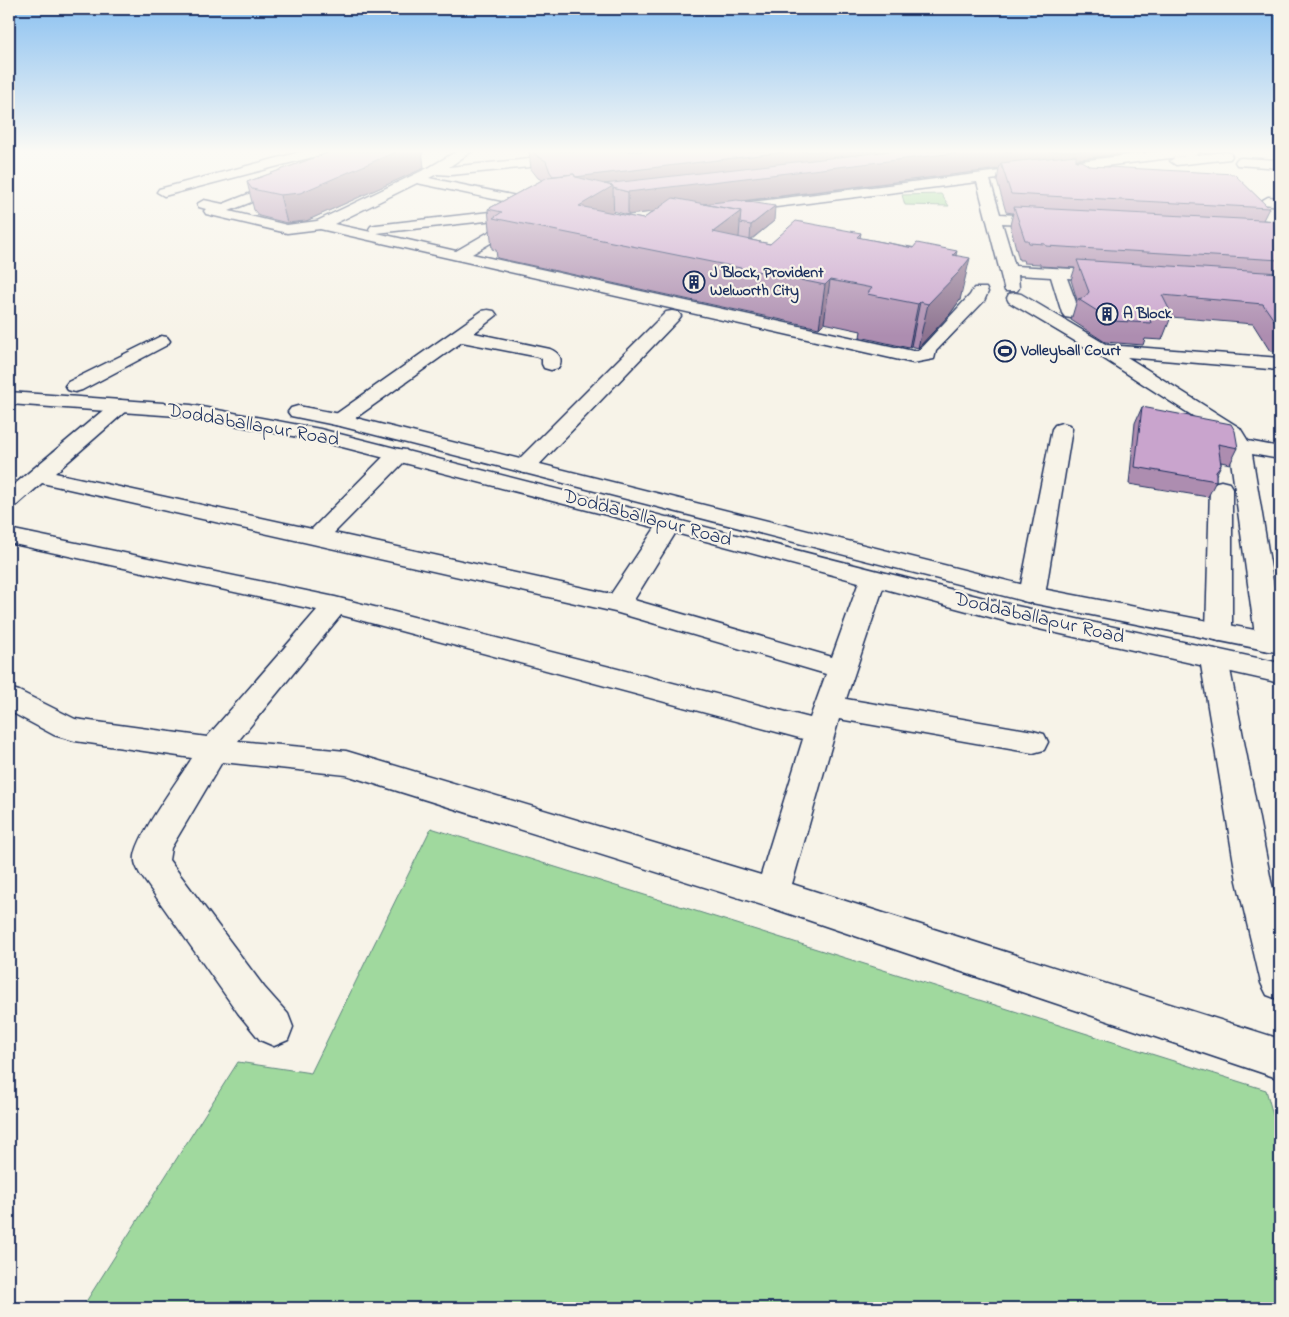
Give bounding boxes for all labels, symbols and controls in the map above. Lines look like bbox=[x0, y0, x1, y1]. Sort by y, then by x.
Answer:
place label: J Block, Provident Welworth City bbox=[710, 261, 824, 304]
building icon: J Block, Provident Welworth City bbox=[682, 270, 706, 294]
building icon: A Block bbox=[1095, 302, 1119, 326]
place label: A Block bbox=[1123, 302, 1173, 326]
sports icon: Volleyball Court bbox=[993, 339, 1017, 363]
place label: Volleyball Court bbox=[1020, 339, 1121, 364]
street label: Doddaballapur Road bbox=[164, 396, 341, 455]
street label: Doddaballapur Road bbox=[558, 482, 735, 556]
street label: Doddaballapur Road bbox=[950, 585, 1127, 653]

